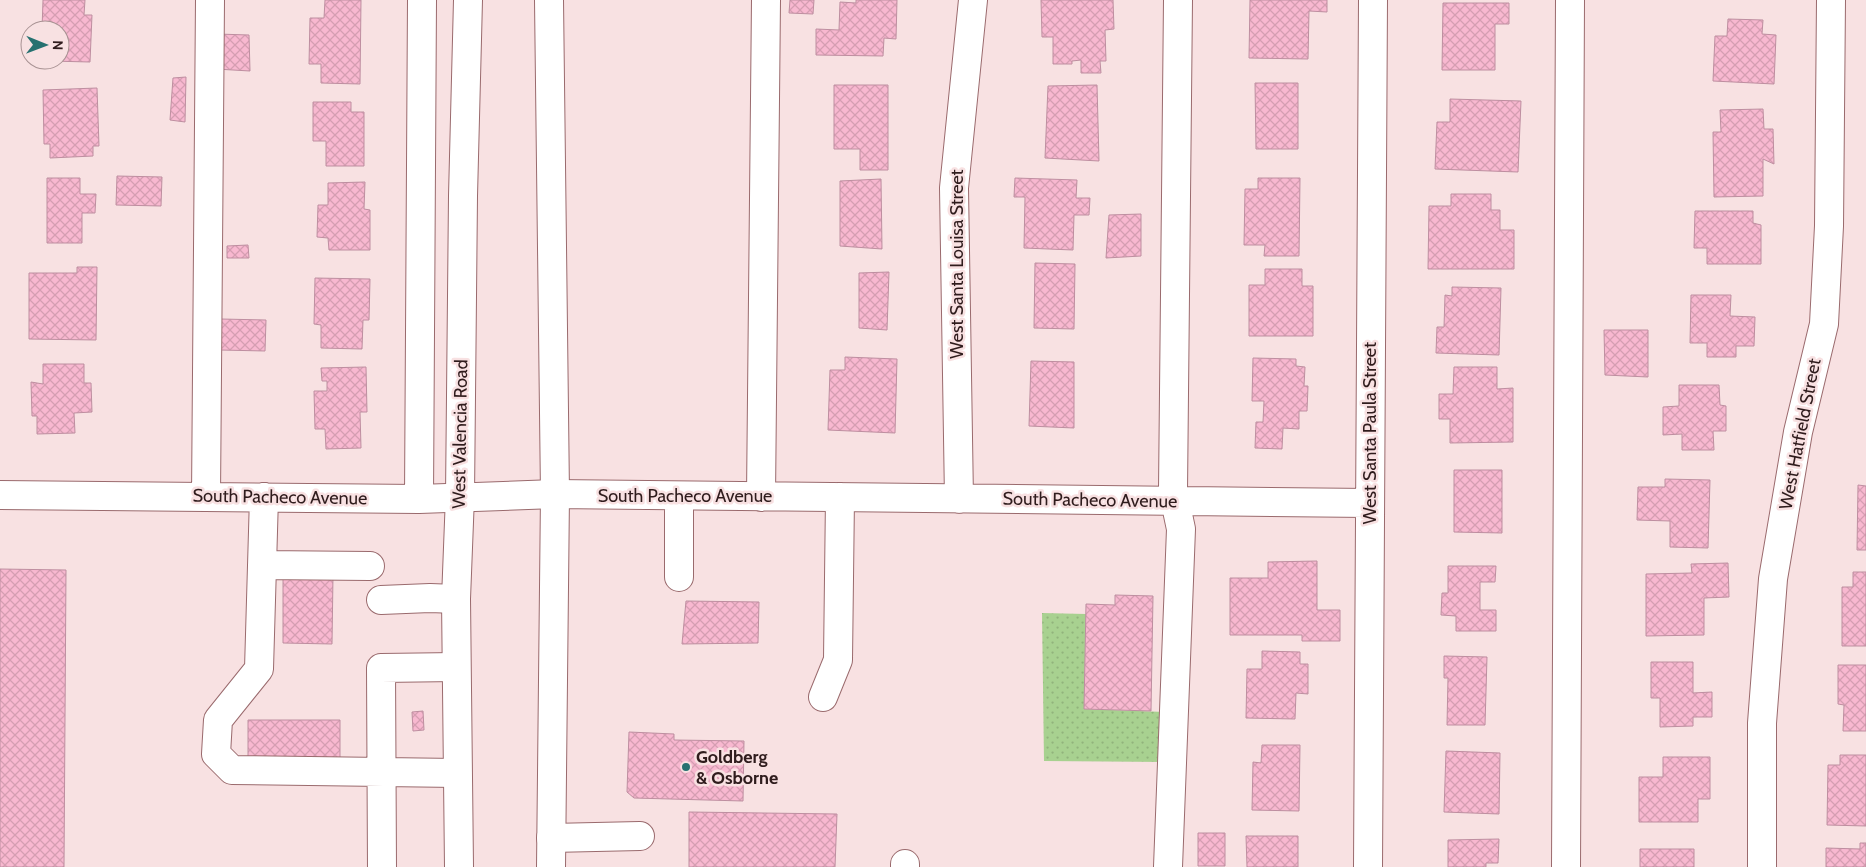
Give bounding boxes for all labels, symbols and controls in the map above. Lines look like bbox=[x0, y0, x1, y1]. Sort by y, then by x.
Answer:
north arrow bbox=[20, 20, 70, 70]
text: N bbox=[49, 40, 67, 50]
street label: West Santa Louisa Street bbox=[946, 169, 968, 359]
street label: West Santa Paula Street bbox=[1359, 342, 1381, 524]
street label: West Hatfield Street bbox=[1775, 356, 1825, 512]
street label: West Valencia Road bbox=[448, 359, 472, 509]
street label: South Pacheco Avenue bbox=[193, 484, 367, 510]
street label: South Pacheco Avenue bbox=[598, 485, 772, 507]
street label: South Pacheco Avenue bbox=[1003, 487, 1177, 513]
place label: Goldberg & Osborne bbox=[696, 746, 778, 789]
marker: Goldberg & Osborne bbox=[680, 761, 692, 773]

